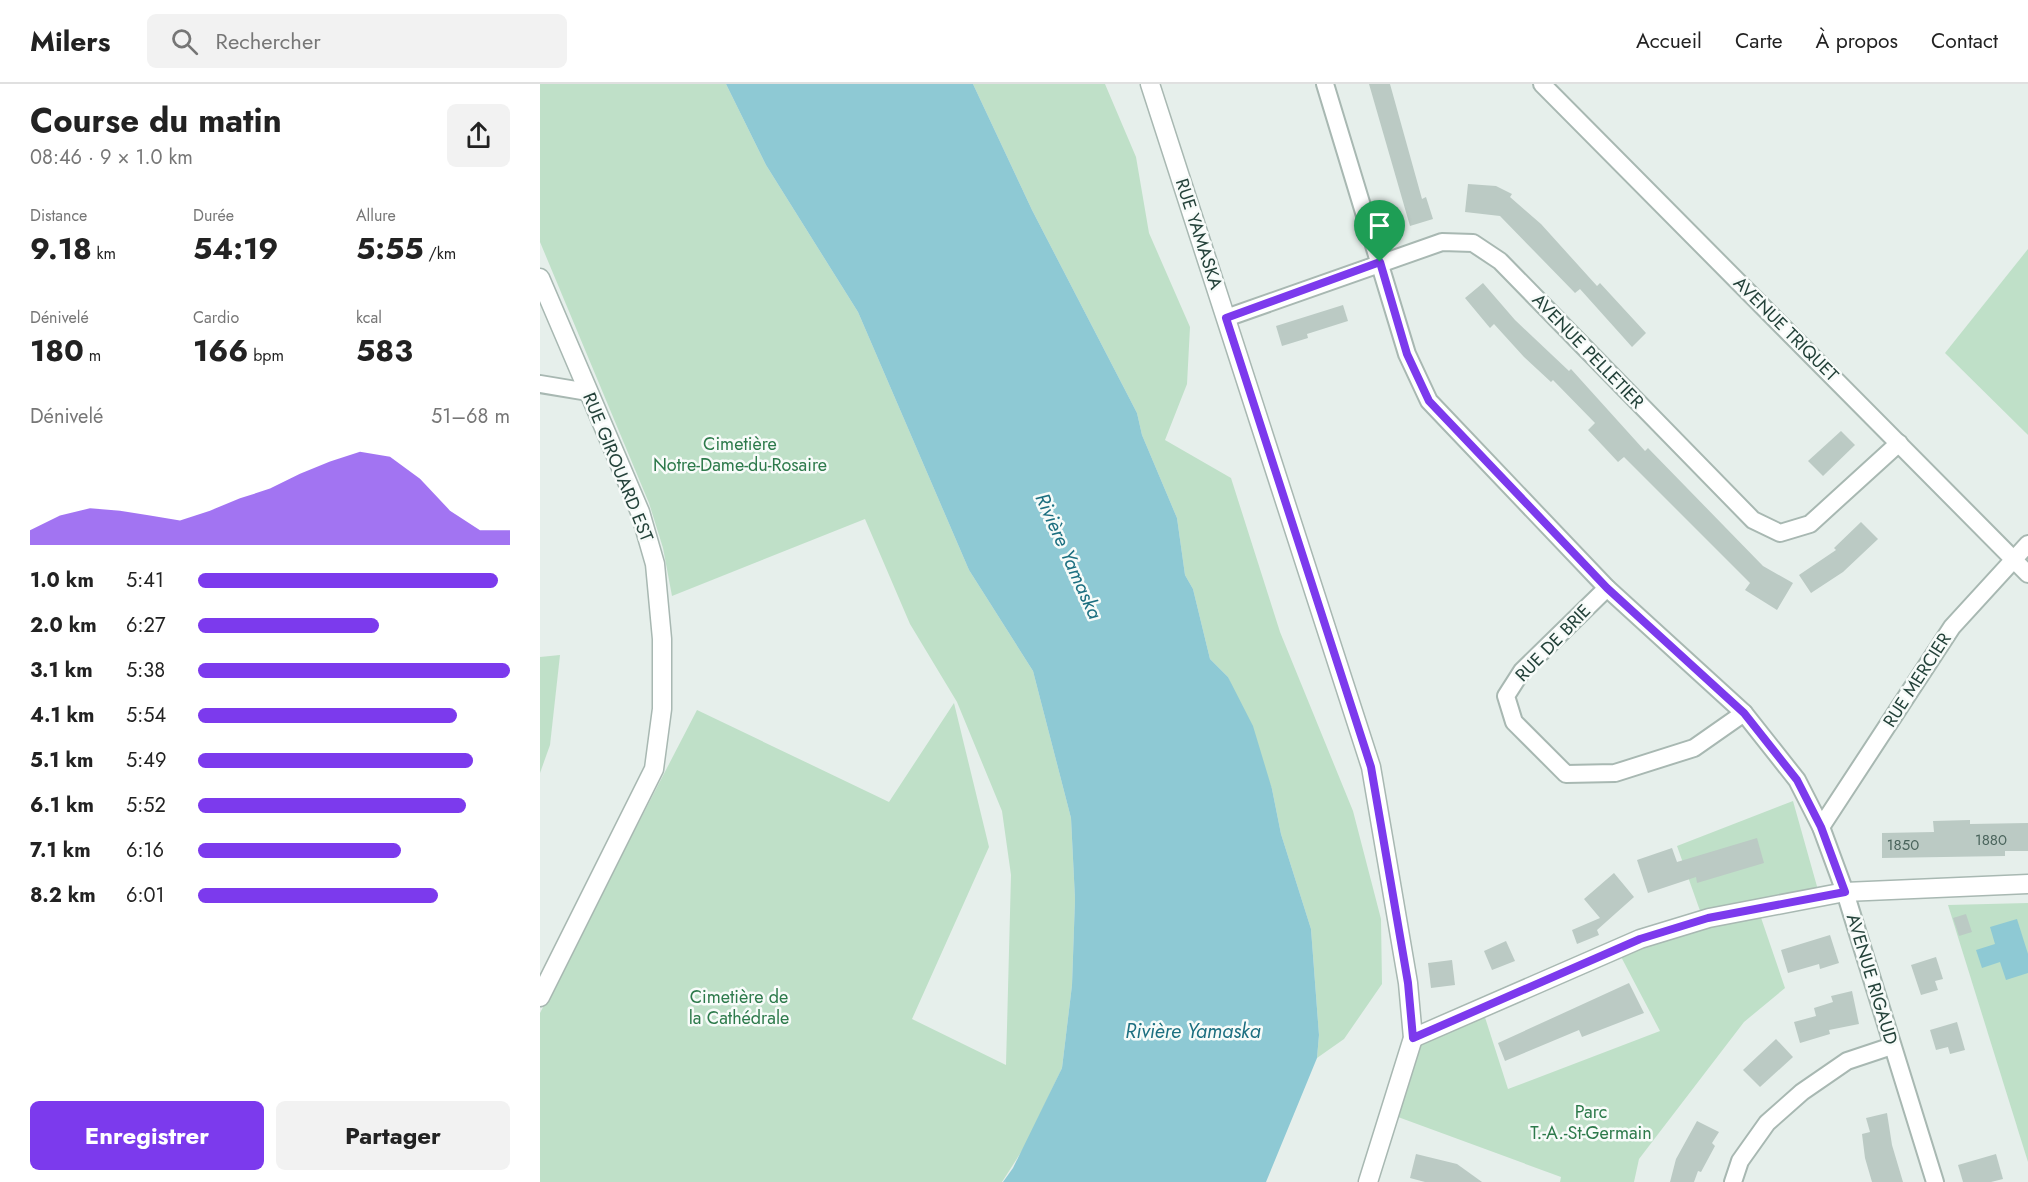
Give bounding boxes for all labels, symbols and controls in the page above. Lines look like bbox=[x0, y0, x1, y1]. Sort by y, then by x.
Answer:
search box bbox=[147, 14, 567, 68]
text: Milers bbox=[30, 21, 111, 62]
icon: search bbox=[168, 25, 201, 58]
text: Rechercher bbox=[216, 25, 321, 57]
text: Accueil bbox=[1636, 26, 1702, 56]
text: Carte bbox=[1735, 26, 1783, 56]
text: À propos bbox=[1816, 26, 1898, 56]
text: Contact bbox=[1931, 26, 1998, 56]
text: Course du matin bbox=[30, 97, 282, 144]
button: share bbox=[447, 104, 510, 167]
text: 08:46 · 9 × 1.0 km bbox=[30, 143, 193, 172]
street label: RUE YAMASKA bbox=[1169, 175, 1229, 293]
pin bbox=[1354, 200, 1405, 262]
text: Distance bbox=[30, 204, 87, 227]
text: Durée bbox=[193, 204, 234, 227]
text: Allure bbox=[356, 204, 396, 227]
icon: arrive bbox=[1363, 209, 1396, 242]
text: 9.18 bbox=[30, 227, 92, 270]
text: 54:19 bbox=[193, 227, 278, 270]
text: 5:55 bbox=[356, 227, 424, 270]
text: km bbox=[92, 242, 116, 265]
text: /km bbox=[424, 242, 456, 265]
street label: AVENUE TRIQUET bbox=[1728, 271, 1845, 388]
street label: AVENUE PELLETIER bbox=[1526, 288, 1650, 414]
text: Dénivelé bbox=[30, 306, 89, 329]
text: Cardio bbox=[193, 306, 239, 329]
text: kcal bbox=[356, 306, 382, 329]
text: 180 bbox=[30, 329, 84, 372]
text: 166 bbox=[193, 329, 248, 372]
text: 583 bbox=[356, 329, 413, 372]
text: m bbox=[84, 344, 101, 367]
text: bpm bbox=[248, 344, 284, 367]
street label: RUE GIROUARD EST bbox=[576, 389, 660, 546]
text: Dénivelé bbox=[30, 402, 103, 431]
text: 51–68 m bbox=[431, 402, 510, 431]
park label: Cimetière Notre-Dame-du-Rosaire bbox=[653, 431, 827, 478]
water label: Rivière Yamaska bbox=[1028, 488, 1109, 624]
text: 1.0 km bbox=[30, 566, 94, 595]
text: 5:41 bbox=[126, 566, 164, 595]
street label: RUE DE BRIE bbox=[1509, 598, 1597, 688]
text: 2.0 km bbox=[30, 611, 97, 640]
text: 6:27 bbox=[126, 611, 165, 640]
street label: RUE MERCIER bbox=[1877, 628, 1957, 732]
text: 3.1 km bbox=[30, 656, 93, 685]
text: 5:38 bbox=[126, 656, 165, 685]
text: 4.1 km bbox=[30, 701, 95, 730]
text: 5:54 bbox=[126, 701, 166, 730]
text: 5.1 km bbox=[30, 746, 93, 775]
text: 5:49 bbox=[126, 746, 166, 775]
text: 6.1 km bbox=[30, 791, 94, 820]
text: 5:52 bbox=[126, 791, 166, 820]
house number: 1880 bbox=[1975, 829, 2007, 851]
house number: 1850 bbox=[1887, 834, 1919, 856]
text: 7.1 km bbox=[30, 836, 91, 865]
text: 6:16 bbox=[126, 836, 164, 865]
text: 8.2 km bbox=[30, 881, 96, 910]
text: 6:01 bbox=[126, 881, 165, 910]
street label: AVENUE RIGAUD bbox=[1840, 910, 1904, 1048]
park label: Cimetière de la Cathédrale bbox=[689, 984, 789, 1031]
water label: Rivière Yamaska bbox=[1125, 1017, 1261, 1046]
park label: Parc T.-A.-St-Germain bbox=[1530, 1099, 1652, 1146]
button: Enregistrer bbox=[30, 1101, 264, 1170]
button: Partager bbox=[276, 1101, 510, 1170]

